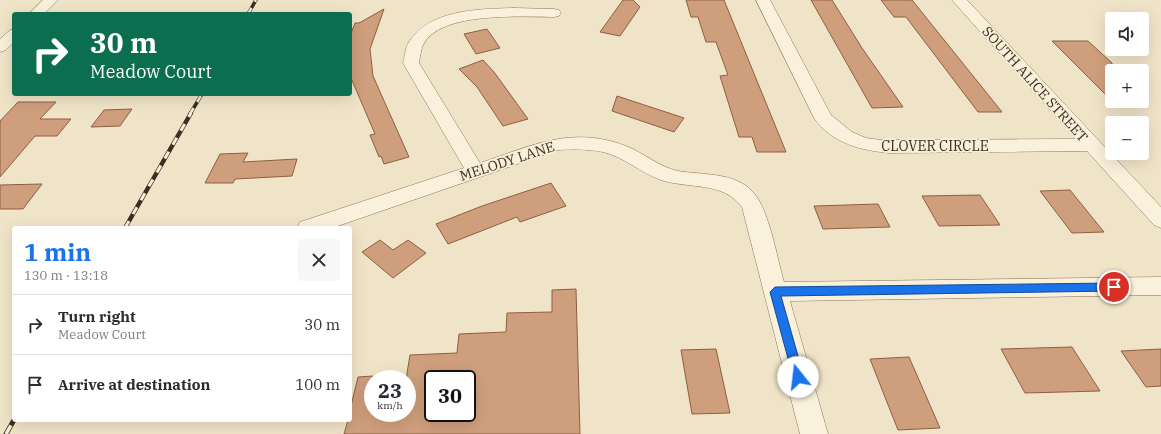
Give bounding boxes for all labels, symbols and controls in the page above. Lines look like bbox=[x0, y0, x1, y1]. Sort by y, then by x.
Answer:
map controls bbox=[1105, 12, 1149, 160]
button: sound bbox=[1105, 12, 1149, 56]
street label: SOUTH ALICE STREET bbox=[978, 22, 1092, 146]
text: 30 m bbox=[90, 24, 157, 61]
icon: right bbox=[24, 28, 76, 80]
text: Meadow Court bbox=[90, 60, 212, 83]
button: + bbox=[1105, 64, 1149, 108]
button: − bbox=[1105, 116, 1149, 160]
street label: MELODY LANE bbox=[457, 137, 557, 185]
street label: CLOVER CIRCLE bbox=[881, 137, 989, 155]
text: 1 min bbox=[24, 236, 91, 268]
button: close bbox=[298, 239, 340, 281]
text: 130 m · 13:18 bbox=[24, 267, 108, 284]
pin bbox=[1097, 270, 1131, 304]
icon: arrive bbox=[1103, 276, 1125, 298]
text: Turn right bbox=[58, 307, 136, 326]
icon: right bbox=[24, 314, 46, 336]
text: 30 m bbox=[304, 315, 340, 334]
text: Meadow Court bbox=[58, 326, 146, 343]
position arrow bbox=[777, 356, 819, 398]
speed limit sign: 30 bbox=[424, 370, 476, 422]
icon: arrive bbox=[24, 374, 46, 396]
text: Arrive at destination bbox=[58, 375, 210, 394]
text: 100 m bbox=[295, 375, 340, 394]
text: 23 bbox=[378, 377, 402, 404]
text: km/h bbox=[377, 399, 403, 412]

